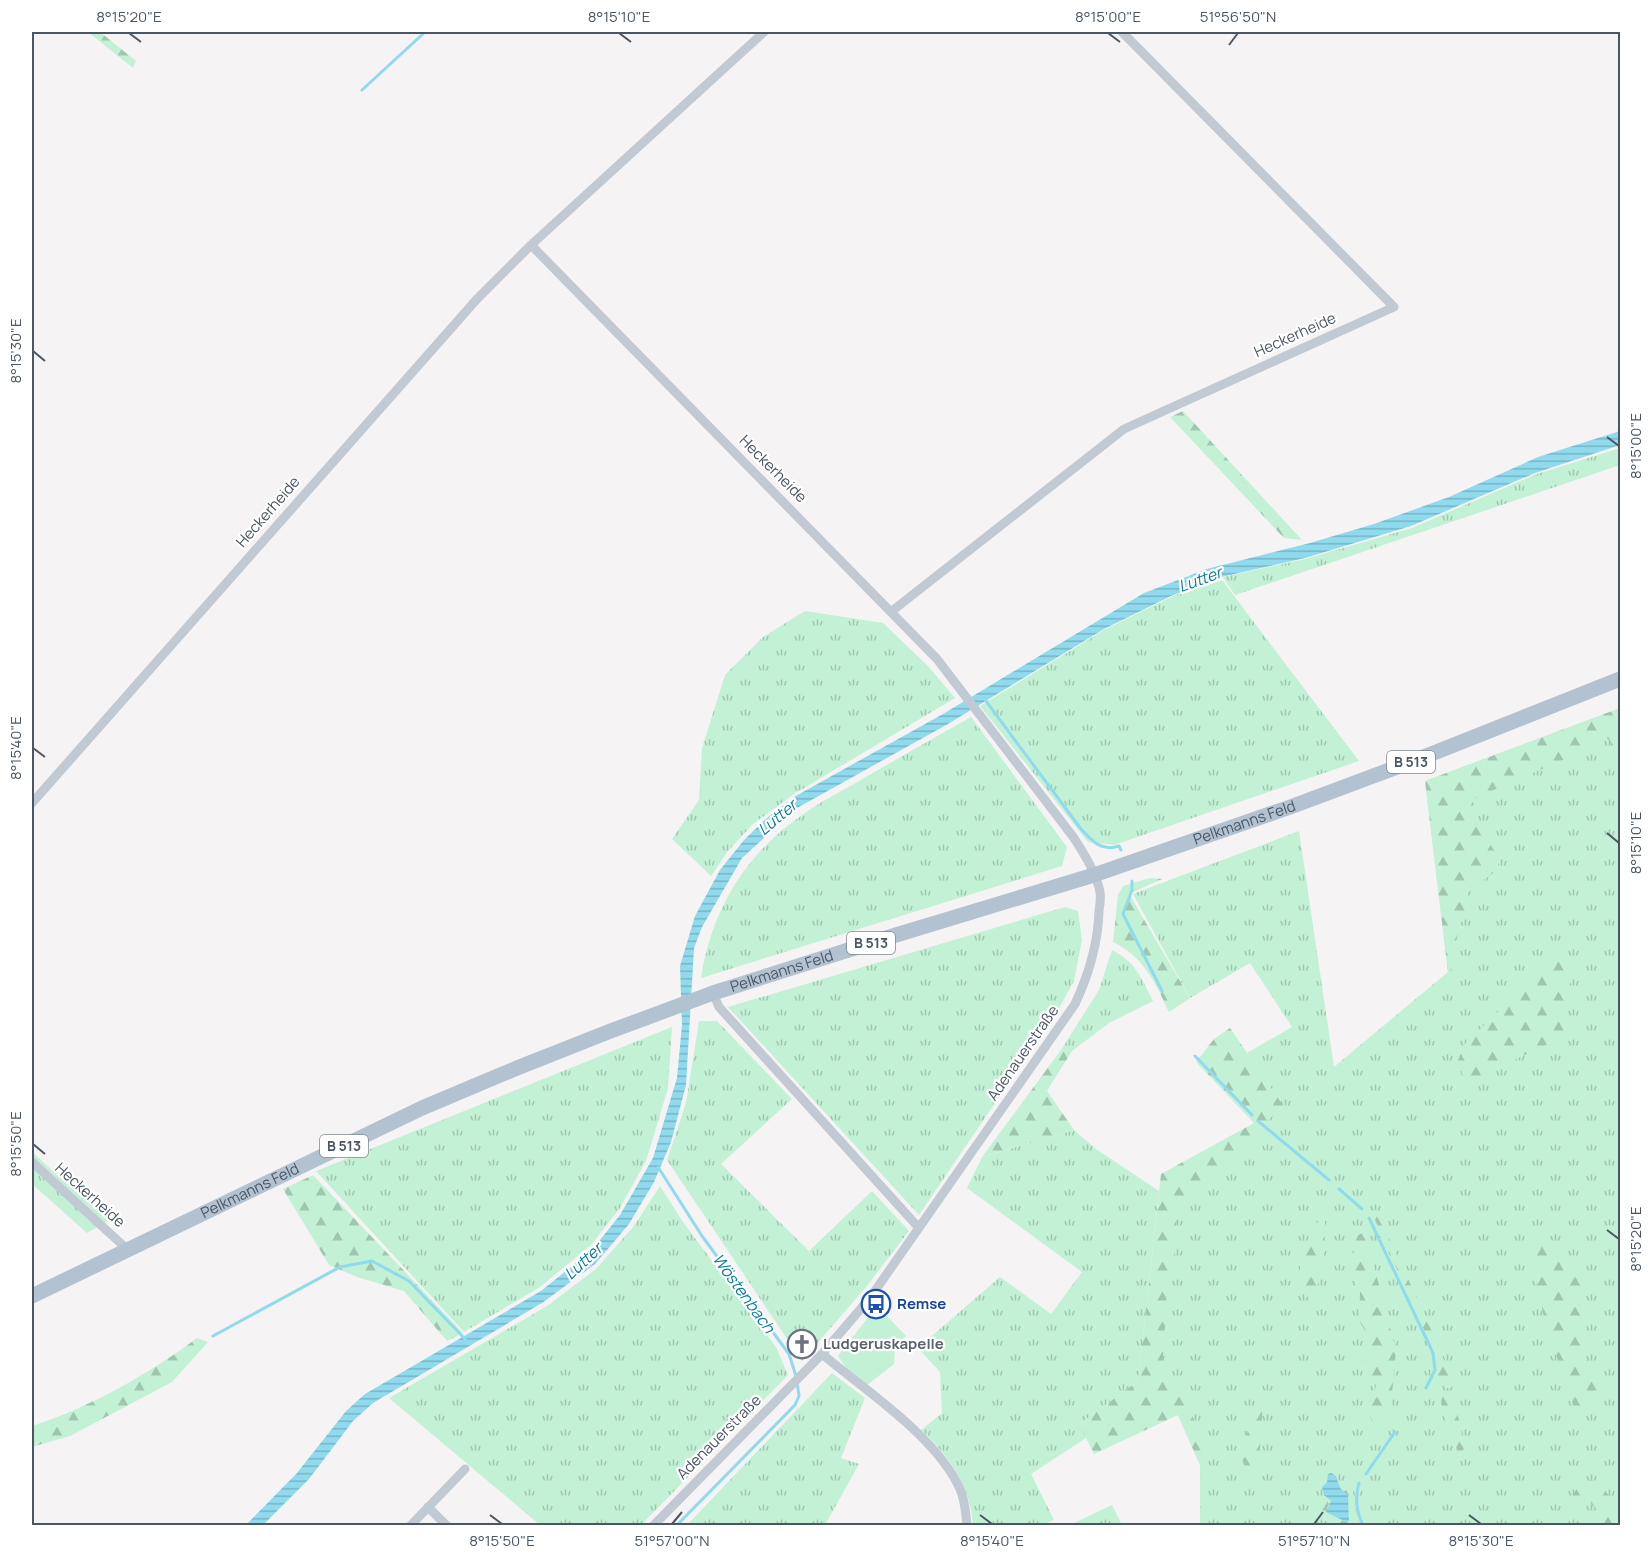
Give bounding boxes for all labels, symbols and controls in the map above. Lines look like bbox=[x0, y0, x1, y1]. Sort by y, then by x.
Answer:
text: 8°15'20"E bbox=[96, 6, 162, 27]
text: 8°15'10"E bbox=[588, 6, 650, 27]
text: 8°15'00"E bbox=[1075, 6, 1141, 27]
text: 51°56'50"N bbox=[1200, 6, 1276, 27]
street label: Heckerheide bbox=[1250, 307, 1339, 362]
text: 8°15'30"E bbox=[5, 318, 26, 384]
text: 8°15'00"E bbox=[1625, 413, 1646, 479]
street label: Heckerheide bbox=[735, 430, 812, 507]
street label: Heckerheide bbox=[231, 472, 304, 552]
water label: Lutter bbox=[1175, 560, 1227, 597]
text: 8°15'40"E bbox=[5, 716, 26, 780]
road number: B 513 bbox=[1387, 751, 1435, 773]
water label: Lutter bbox=[753, 793, 803, 840]
street label: Pelkmanns Feld bbox=[1190, 795, 1298, 850]
text: 8°15'10"E bbox=[1625, 812, 1646, 874]
road number: B 513 bbox=[847, 932, 895, 954]
street label: Pelkmanns Feld bbox=[727, 945, 836, 997]
street label: Adenauerstraße bbox=[982, 1001, 1063, 1105]
text: 8°15'50"E bbox=[5, 1111, 26, 1177]
road number: B 513 bbox=[320, 1135, 368, 1157]
street label: Heckerheide bbox=[51, 1158, 130, 1232]
street label: Pelkmanns Feld bbox=[197, 1158, 303, 1223]
text: 8°15'20"E bbox=[1625, 1206, 1646, 1272]
water label: Lutter bbox=[559, 1236, 608, 1284]
water label: Wöstenbach bbox=[708, 1249, 781, 1338]
bus stop icon: Remse bbox=[860, 1288, 892, 1320]
place label: Remse bbox=[897, 1293, 946, 1314]
church icon: Ludgeruskapelle bbox=[786, 1328, 818, 1360]
place label: Ludgeruskapelle bbox=[823, 1333, 944, 1354]
street label: Adenauerstraße bbox=[672, 1389, 766, 1484]
text: 8°15'50"E bbox=[469, 1530, 535, 1551]
text: 51°57'00"N bbox=[634, 1530, 710, 1551]
text: 8°15'40"E bbox=[960, 1530, 1024, 1551]
text: 51°57'10"N bbox=[1278, 1530, 1350, 1551]
text: 8°15'30"E bbox=[1448, 1530, 1514, 1551]

